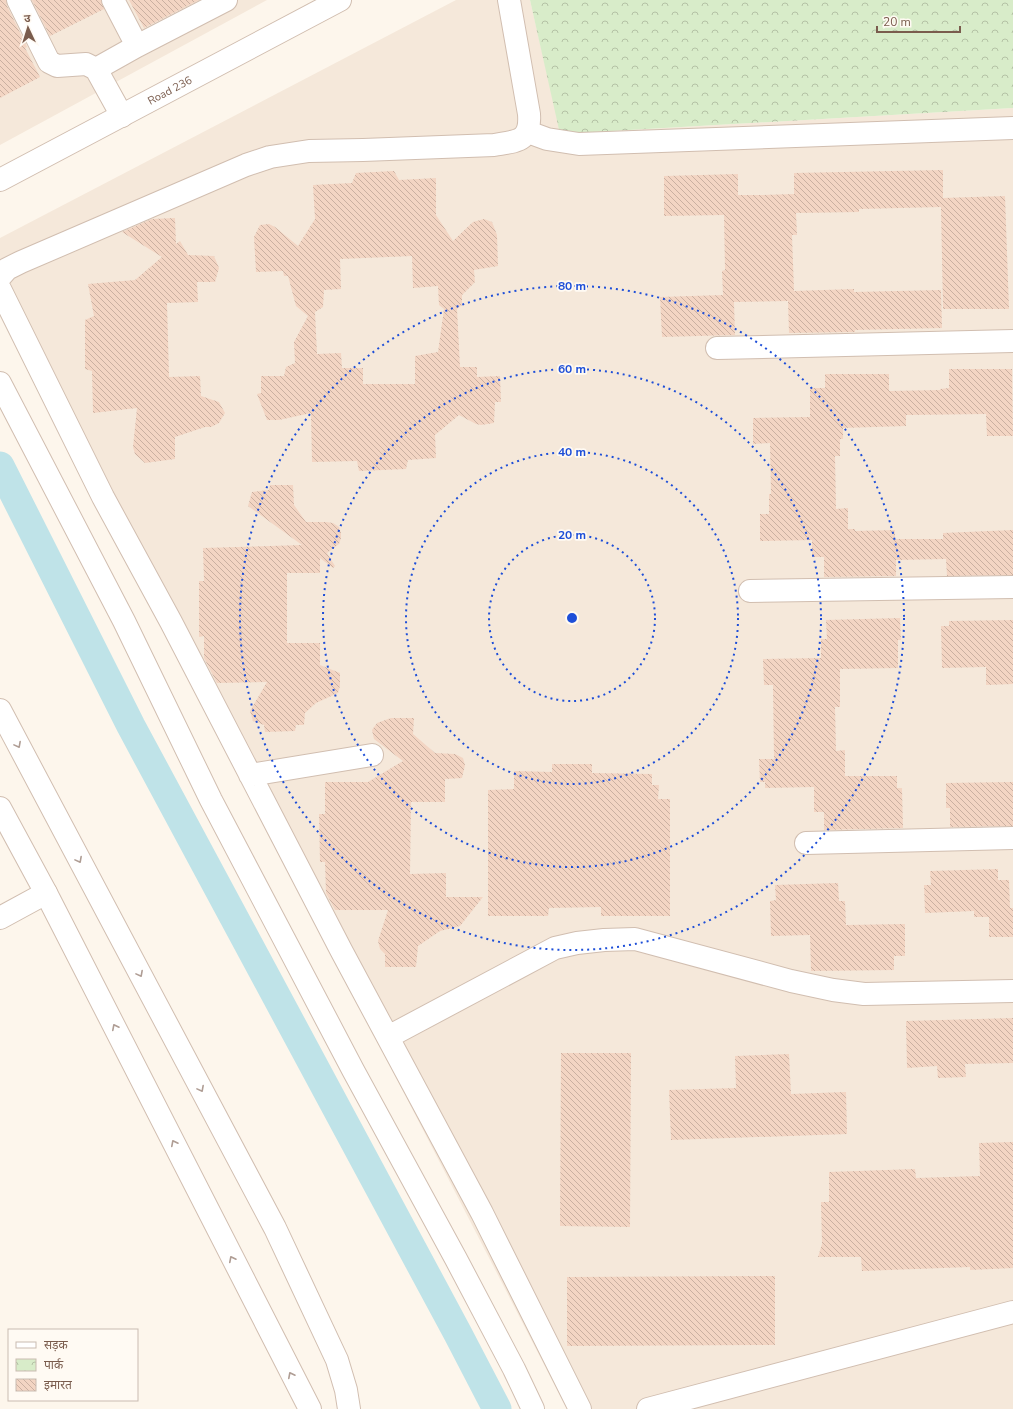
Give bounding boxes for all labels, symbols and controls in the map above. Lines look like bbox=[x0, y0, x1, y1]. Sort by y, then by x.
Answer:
north arrow bbox=[8, 8, 48, 48]
scale bar bbox=[877, 8, 960, 34]
text: उ bbox=[24, 11, 32, 26]
text: 20 m bbox=[883, 14, 911, 30]
street label: Road 236 bbox=[145, 72, 195, 108]
text: 80 m bbox=[558, 278, 586, 294]
text: 60 m bbox=[558, 361, 586, 377]
text: 40 m bbox=[558, 444, 586, 460]
text: 20 m bbox=[558, 527, 586, 543]
centre of rings bbox=[565, 611, 579, 625]
one-way arrow bbox=[14, 740, 21, 748]
one-way arrow bbox=[74, 855, 82, 863]
one-way arrow bbox=[135, 970, 143, 978]
one-way arrow bbox=[112, 1024, 120, 1031]
one-way arrow bbox=[196, 1085, 204, 1092]
one-way arrow bbox=[171, 1140, 178, 1147]
one-way arrow bbox=[230, 1256, 237, 1263]
legend bbox=[8, 1329, 138, 1401]
text: सड़क bbox=[44, 1337, 69, 1353]
text: पार्क bbox=[44, 1357, 64, 1373]
one-way arrow bbox=[288, 1371, 296, 1379]
text: इमारत bbox=[44, 1377, 73, 1393]

